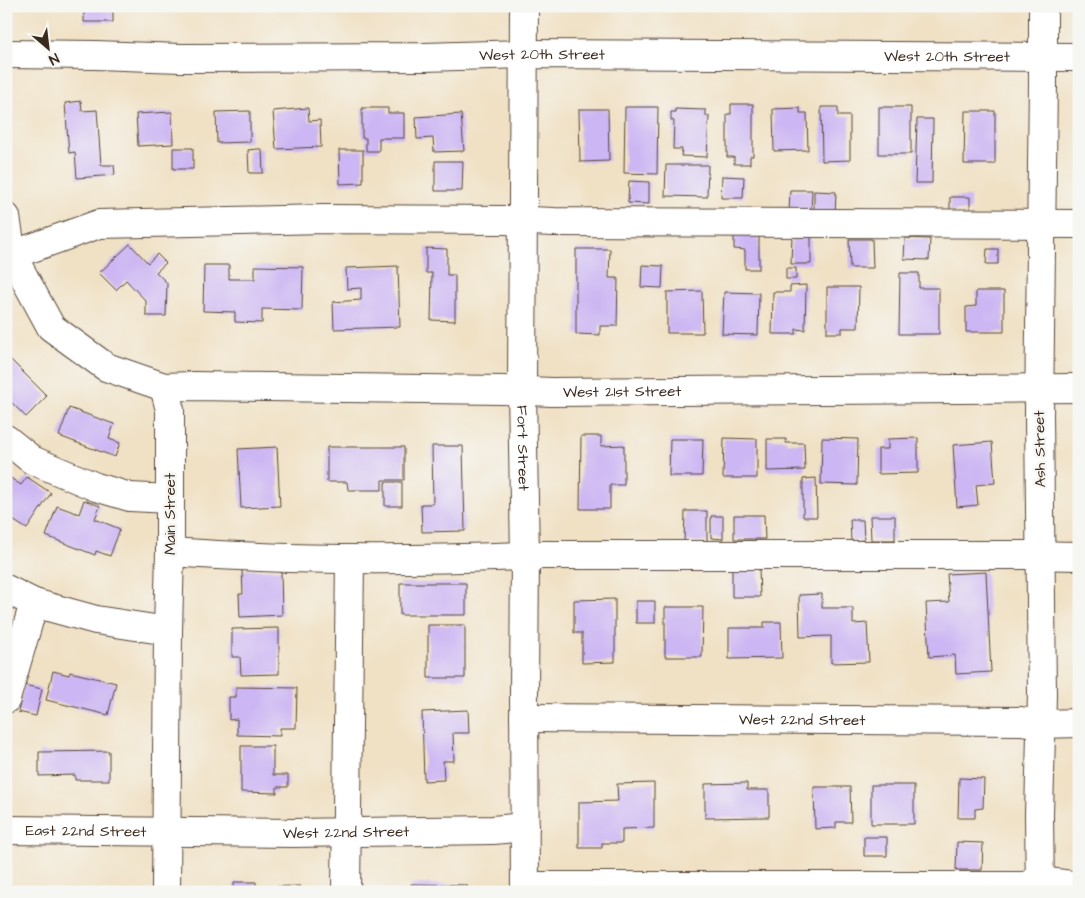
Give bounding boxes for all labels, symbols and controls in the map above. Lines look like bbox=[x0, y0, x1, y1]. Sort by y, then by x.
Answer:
north arrow bbox=[22, 22, 72, 72]
street label: West 20th Street bbox=[479, 43, 605, 66]
street label: West 20th Street bbox=[884, 45, 1010, 67]
text: N bbox=[45, 48, 62, 70]
street label: West 21st Street bbox=[563, 381, 681, 402]
street label: Fort Street bbox=[512, 405, 534, 491]
street label: Ash Street bbox=[1029, 410, 1051, 488]
street label: Main Street bbox=[160, 473, 181, 555]
street label: West 22nd Street bbox=[739, 709, 865, 731]
street label: East 22nd Street bbox=[25, 820, 147, 842]
street label: West 22nd Street bbox=[283, 821, 409, 844]

